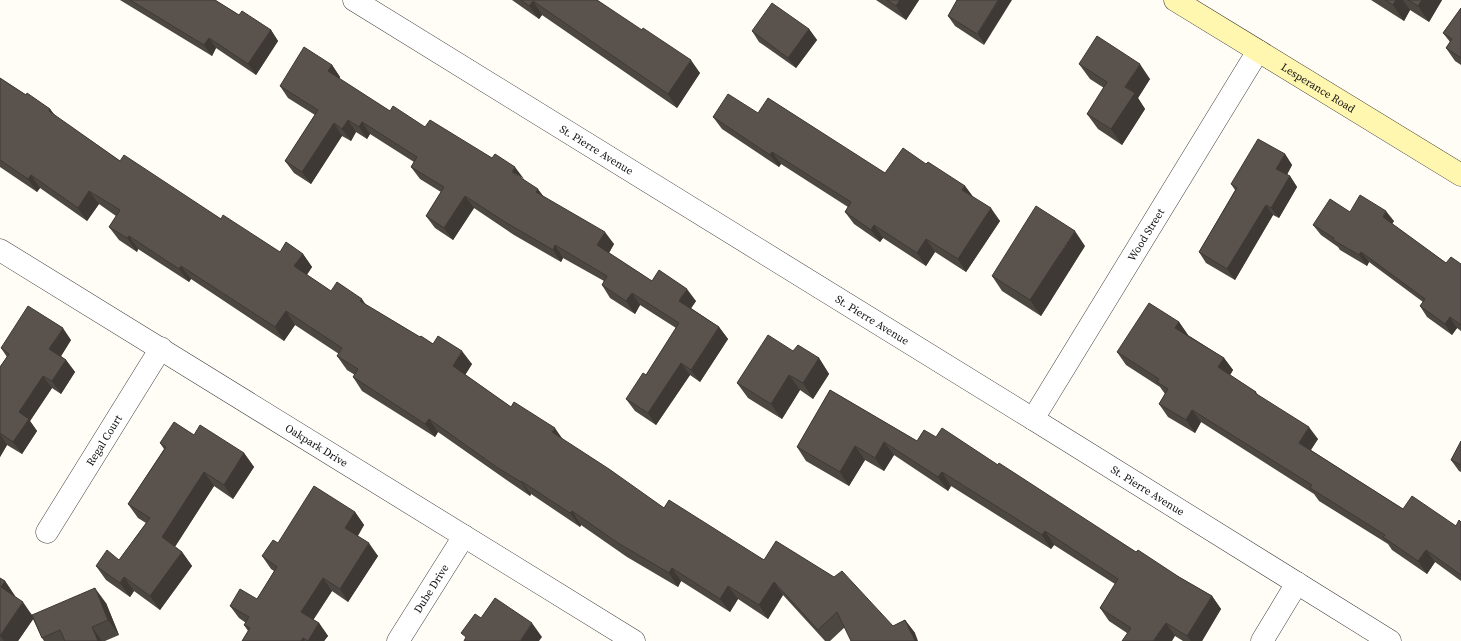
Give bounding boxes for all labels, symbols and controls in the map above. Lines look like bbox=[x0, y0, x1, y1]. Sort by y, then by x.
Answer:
street label: Lesperance Road bbox=[1278, 60, 1359, 117]
street label: St. Pierre Avenue bbox=[557, 122, 636, 179]
street label: Wood Street bbox=[1124, 205, 1168, 264]
street label: St. Pierre Avenue bbox=[832, 292, 912, 349]
street label: Regal Court bbox=[83, 412, 126, 469]
street label: Oakpark Drive bbox=[282, 421, 351, 471]
street label: St. Pierre Avenue bbox=[1108, 462, 1187, 520]
street label: Dube Drive bbox=[410, 561, 453, 616]

